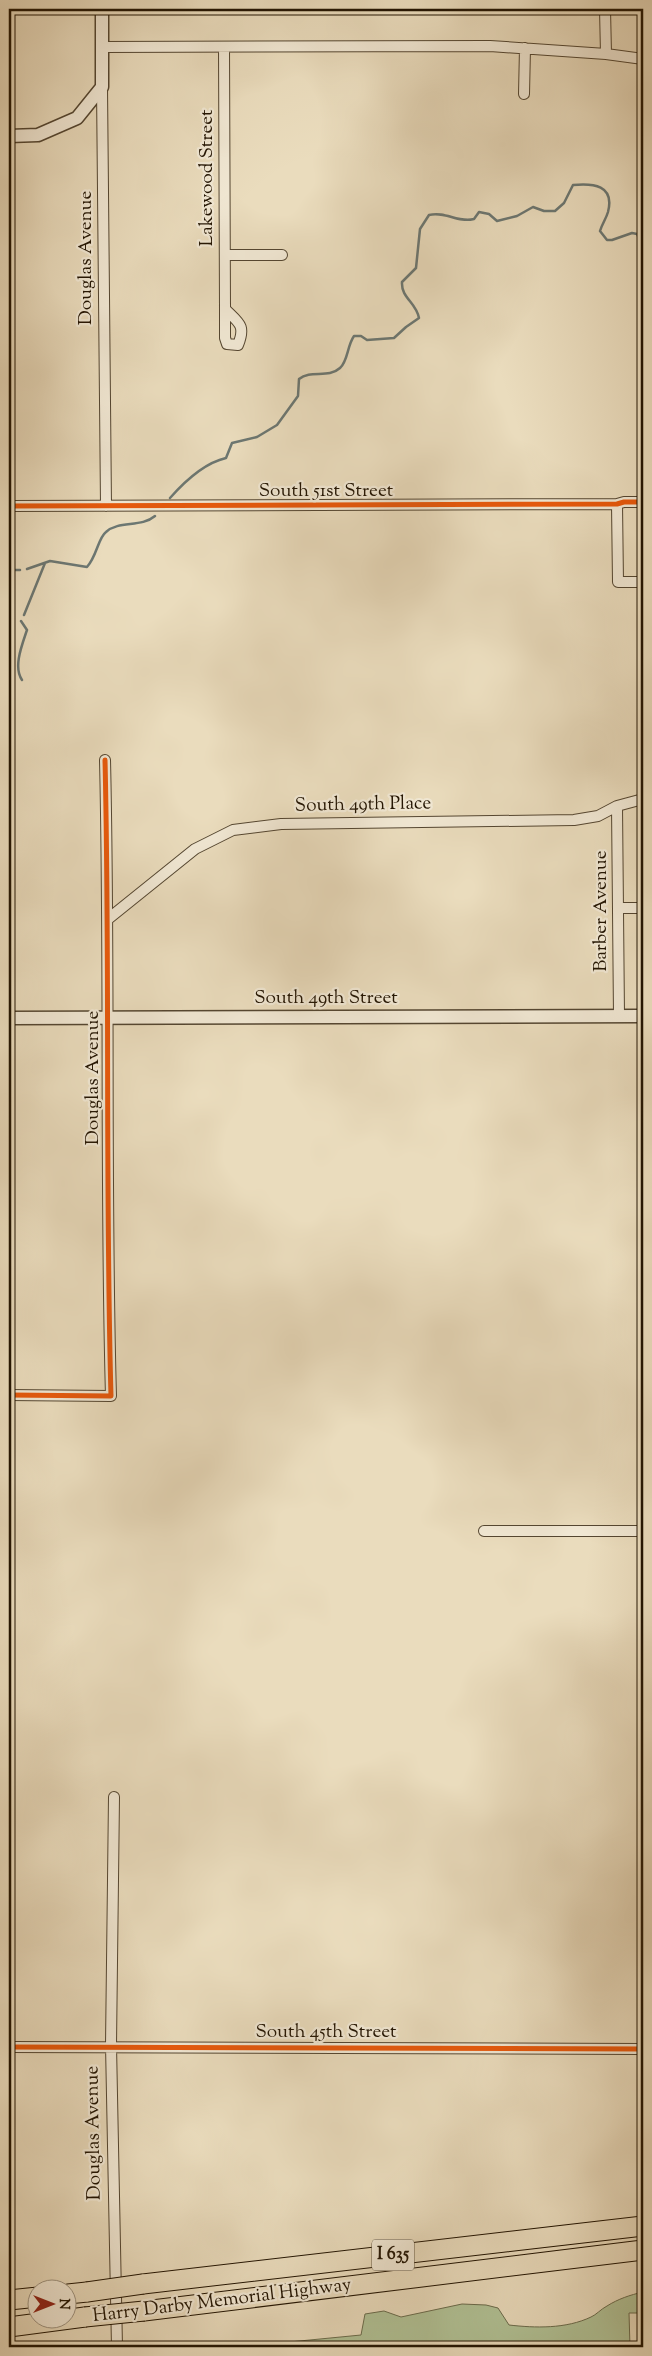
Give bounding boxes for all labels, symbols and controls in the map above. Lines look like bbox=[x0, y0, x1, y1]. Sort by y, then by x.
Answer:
street label: Lakewood Street bbox=[194, 109, 221, 247]
street label: Douglas Avenue bbox=[73, 191, 100, 325]
street label: South 51st Street bbox=[259, 478, 394, 505]
street label: South 49th Place bbox=[294, 790, 432, 820]
street label: Barber Avenue bbox=[588, 850, 615, 972]
street label: South 49th Street bbox=[254, 985, 398, 1012]
street label: Douglas Avenue bbox=[80, 1011, 107, 1145]
street label: South 45th Street bbox=[255, 2019, 397, 2046]
street label: Douglas Avenue bbox=[79, 2065, 109, 2201]
road number: I 635 bbox=[372, 2240, 414, 2270]
street label: Harry Darby Memorial Highway bbox=[91, 2272, 353, 2330]
north arrow bbox=[28, 2278, 78, 2328]
text: N bbox=[53, 2298, 73, 2310]

